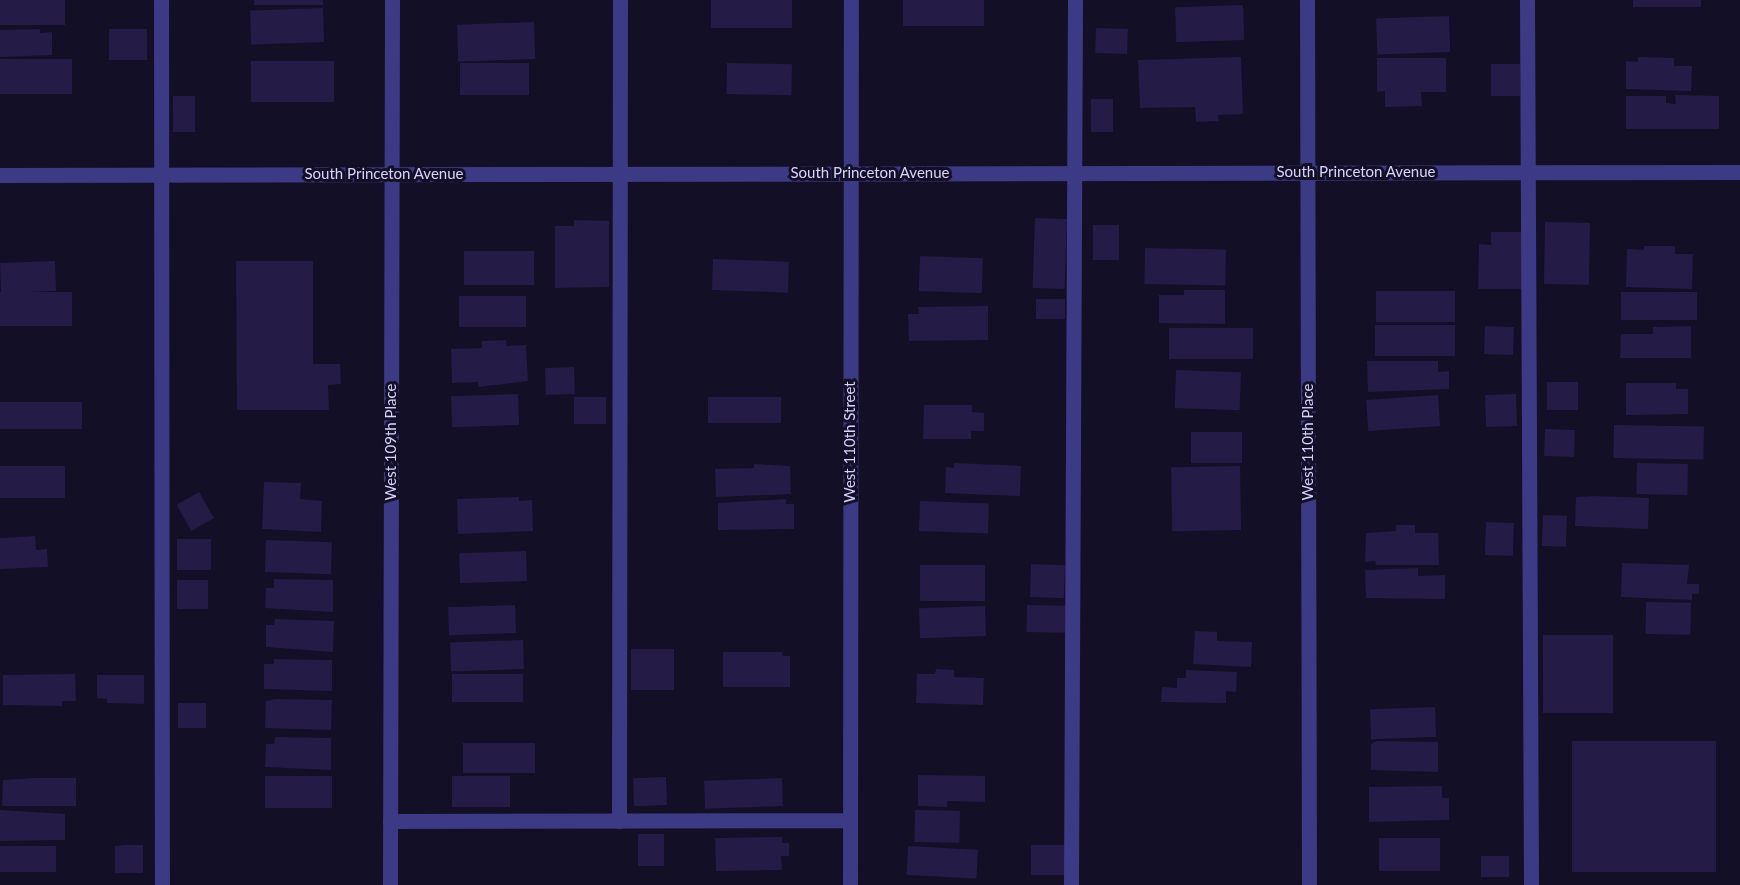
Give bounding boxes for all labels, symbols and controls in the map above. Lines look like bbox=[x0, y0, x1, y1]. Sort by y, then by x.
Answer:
street label: South Princeton Avenue bbox=[1276, 163, 1436, 181]
street label: South Princeton Avenue bbox=[790, 164, 950, 182]
street label: South Princeton Avenue bbox=[304, 165, 464, 183]
street label: West 110th Street bbox=[841, 381, 859, 503]
street label: West 109th Place bbox=[382, 384, 400, 500]
street label: West 110th Place bbox=[1299, 384, 1317, 500]

